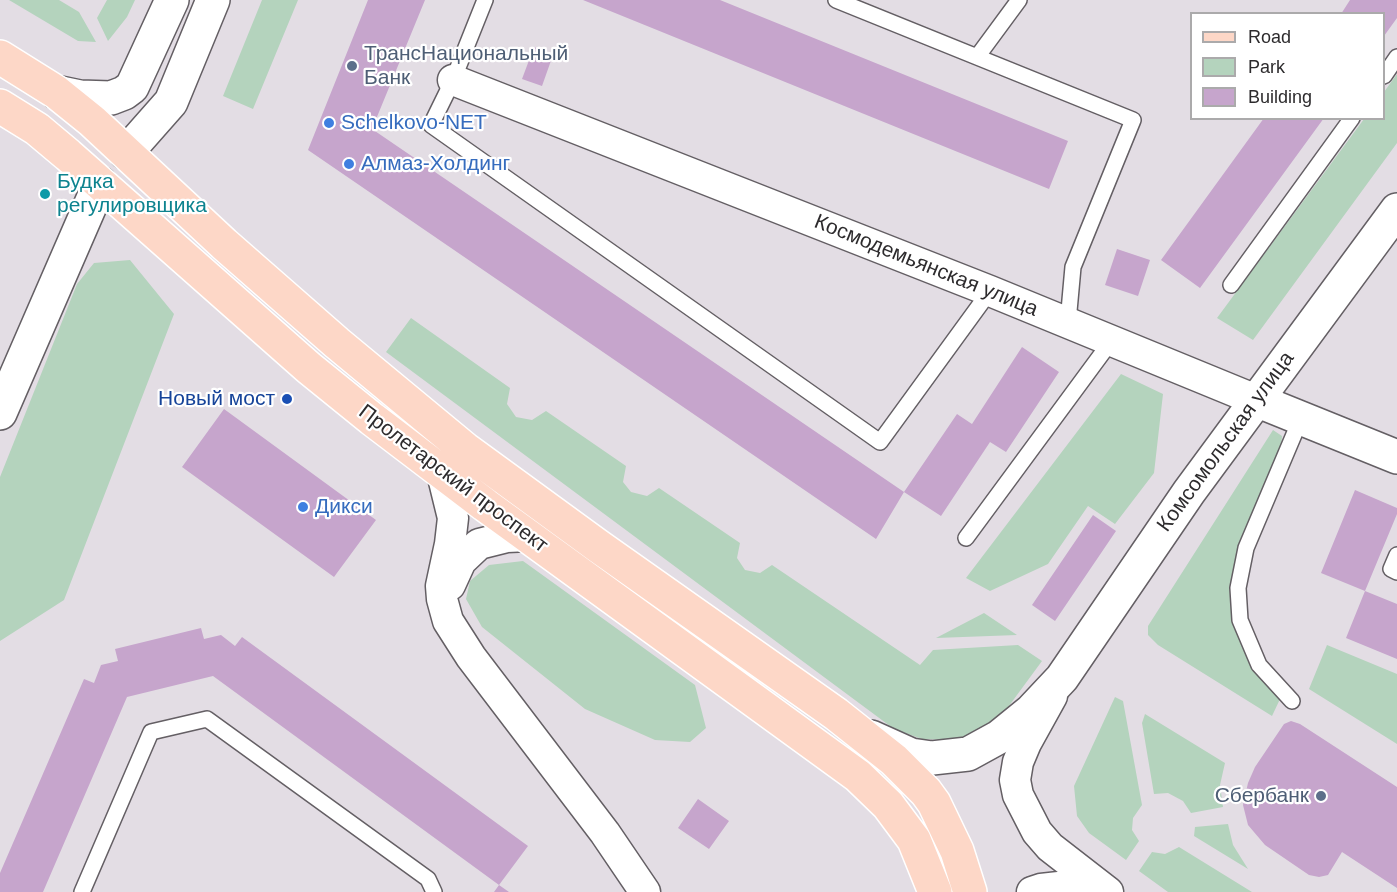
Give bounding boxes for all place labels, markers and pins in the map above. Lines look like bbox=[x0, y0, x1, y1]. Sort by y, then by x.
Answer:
place label: ТрансНациональный Банк bbox=[364, 41, 568, 91]
marker: ТрансНациональный Банк bbox=[345, 59, 359, 73]
place label: Schelkovo-NET bbox=[341, 110, 487, 136]
marker: Schelkovo-NET bbox=[322, 116, 336, 130]
place label: Алмаз-Холдинг bbox=[361, 151, 510, 177]
marker: Алмаз-Холдинг bbox=[342, 157, 356, 171]
place label: Будка регулировщика bbox=[57, 169, 207, 219]
marker: Будка регулировщика bbox=[38, 187, 52, 201]
place label: Новый мост bbox=[158, 386, 275, 412]
marker: Новый мост bbox=[280, 392, 294, 406]
place label: Дикси bbox=[315, 494, 373, 520]
marker: Дикси bbox=[296, 500, 310, 514]
place label: Сбербанк bbox=[1215, 783, 1309, 809]
marker: Сбербанк bbox=[1314, 789, 1328, 803]

